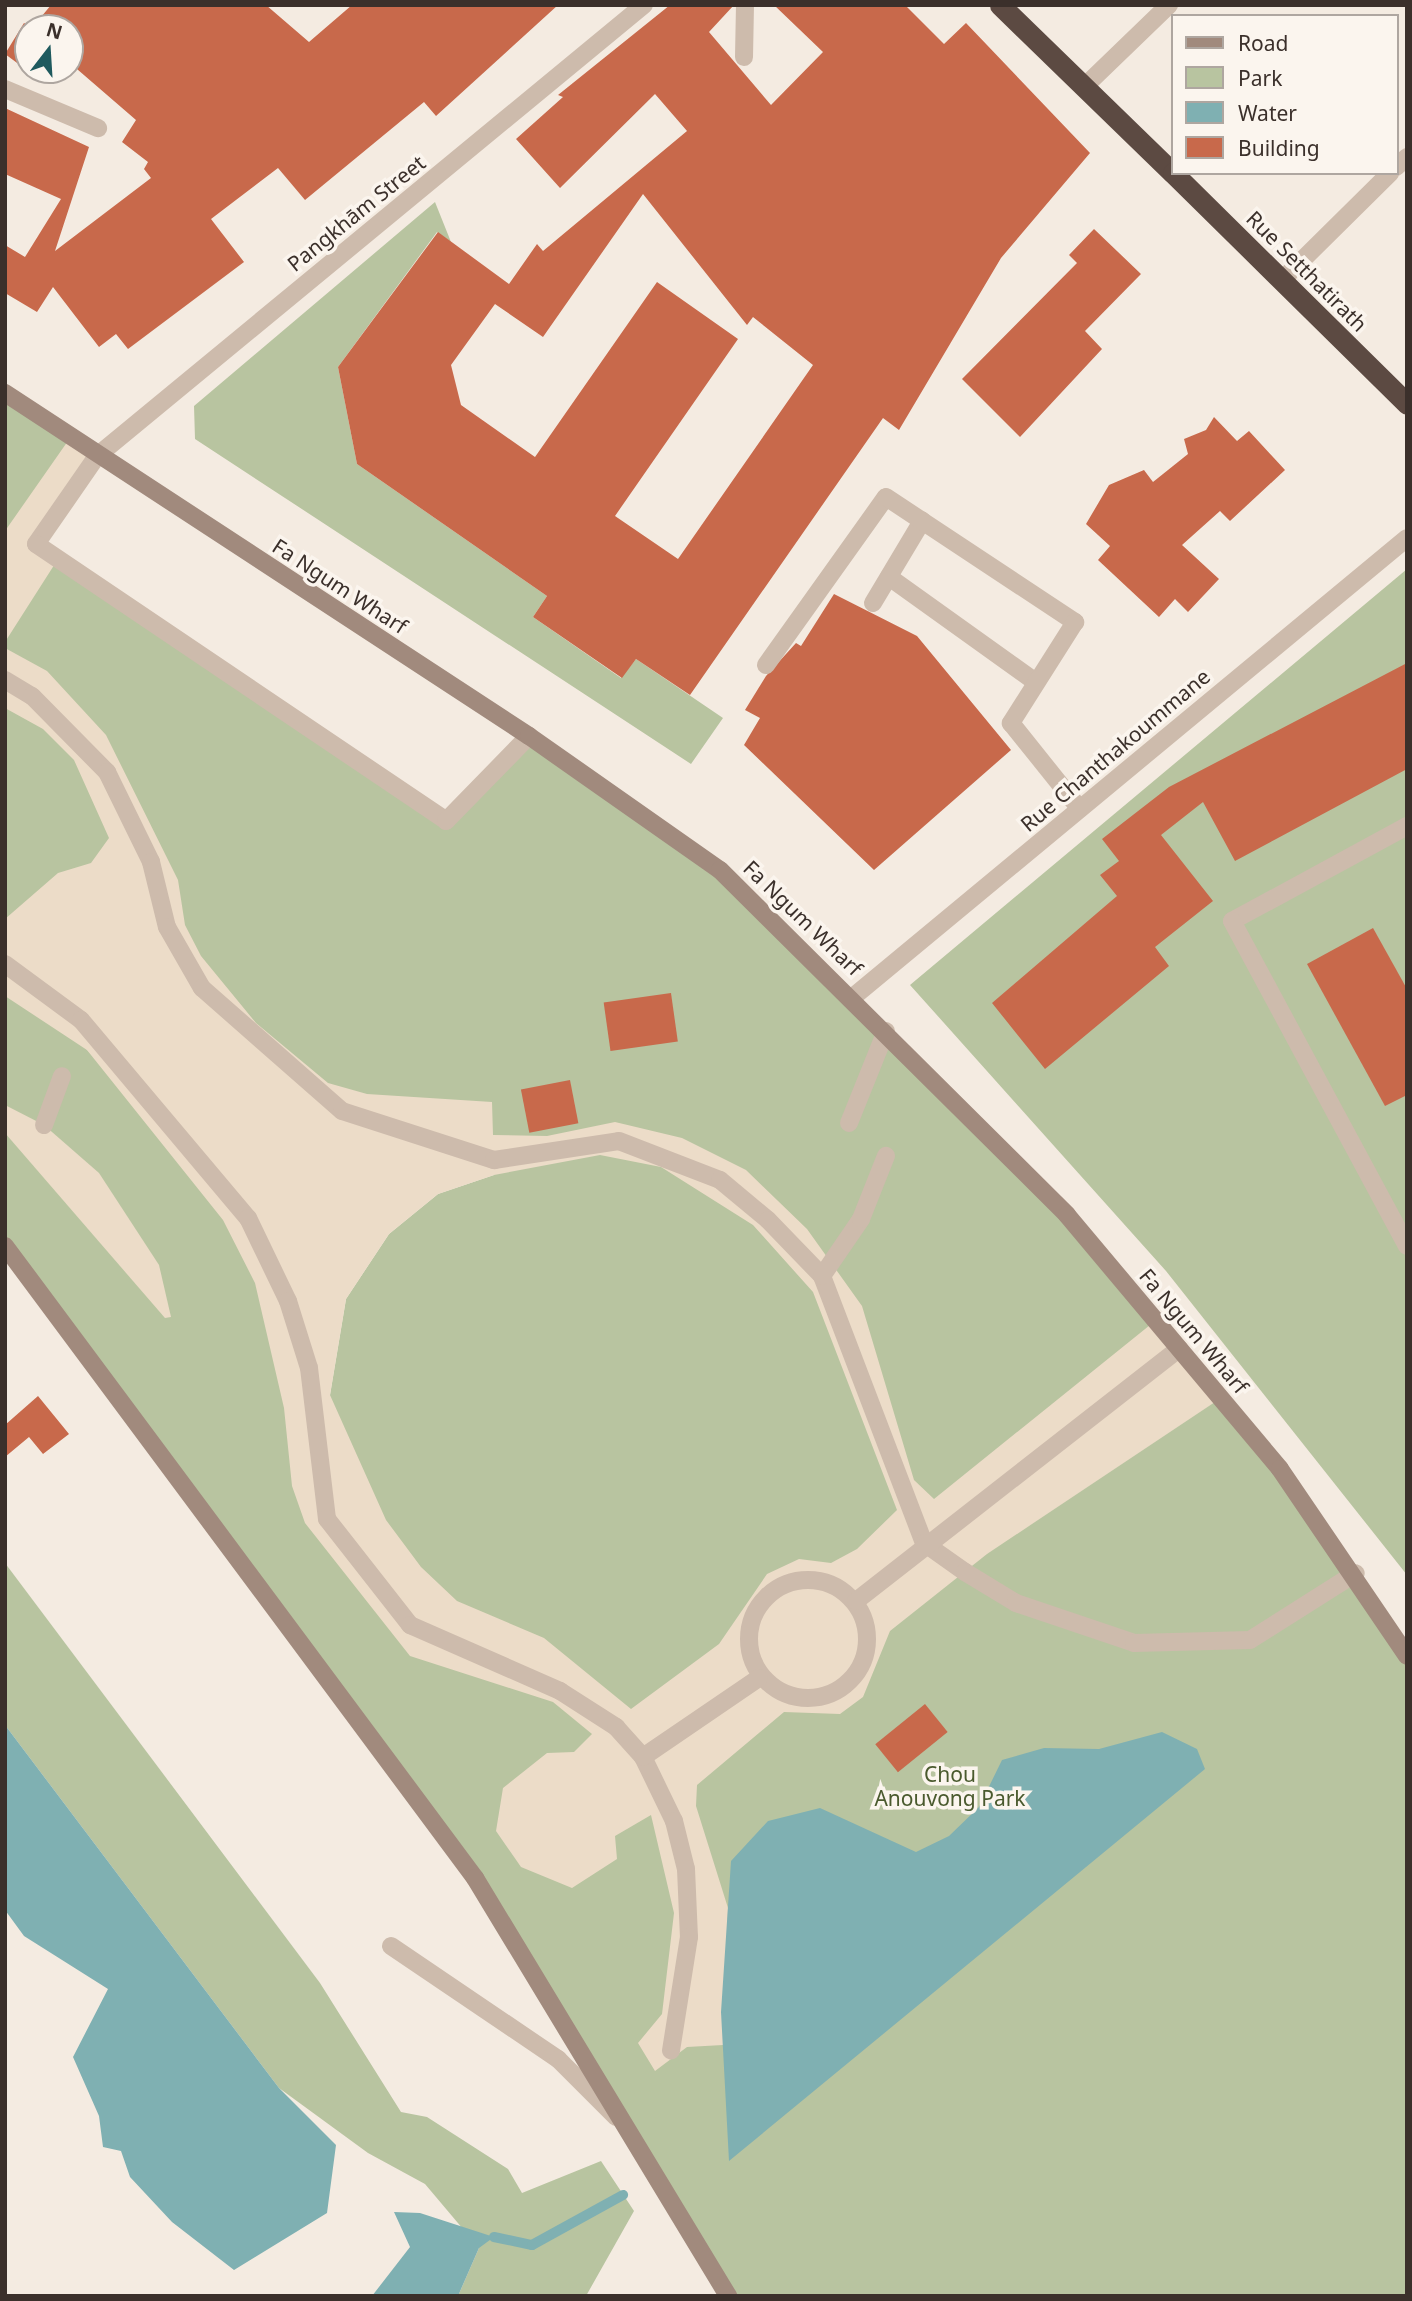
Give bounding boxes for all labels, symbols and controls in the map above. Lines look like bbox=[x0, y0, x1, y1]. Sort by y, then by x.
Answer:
north arrow bbox=[14, 14, 84, 84]
legend bbox=[1170, 14, 1398, 175]
text: N bbox=[43, 16, 66, 46]
text: Road bbox=[1238, 29, 1288, 57]
text: Park bbox=[1238, 64, 1282, 92]
text: Water bbox=[1238, 99, 1297, 127]
text: Building bbox=[1238, 134, 1320, 162]
street label: Pangkhām Street bbox=[282, 150, 430, 276]
street label: Rue Setthatirath bbox=[1241, 205, 1373, 337]
street label: Fa Ngum Wharf bbox=[268, 533, 412, 639]
street label: Rue Chanthakoummane bbox=[1015, 663, 1215, 837]
street label: Fa Ngum Wharf bbox=[738, 855, 868, 981]
street label: Fa Ngum Wharf bbox=[1134, 1263, 1254, 1399]
park label: Chou Anouvong Park bbox=[874, 1761, 1026, 1811]

